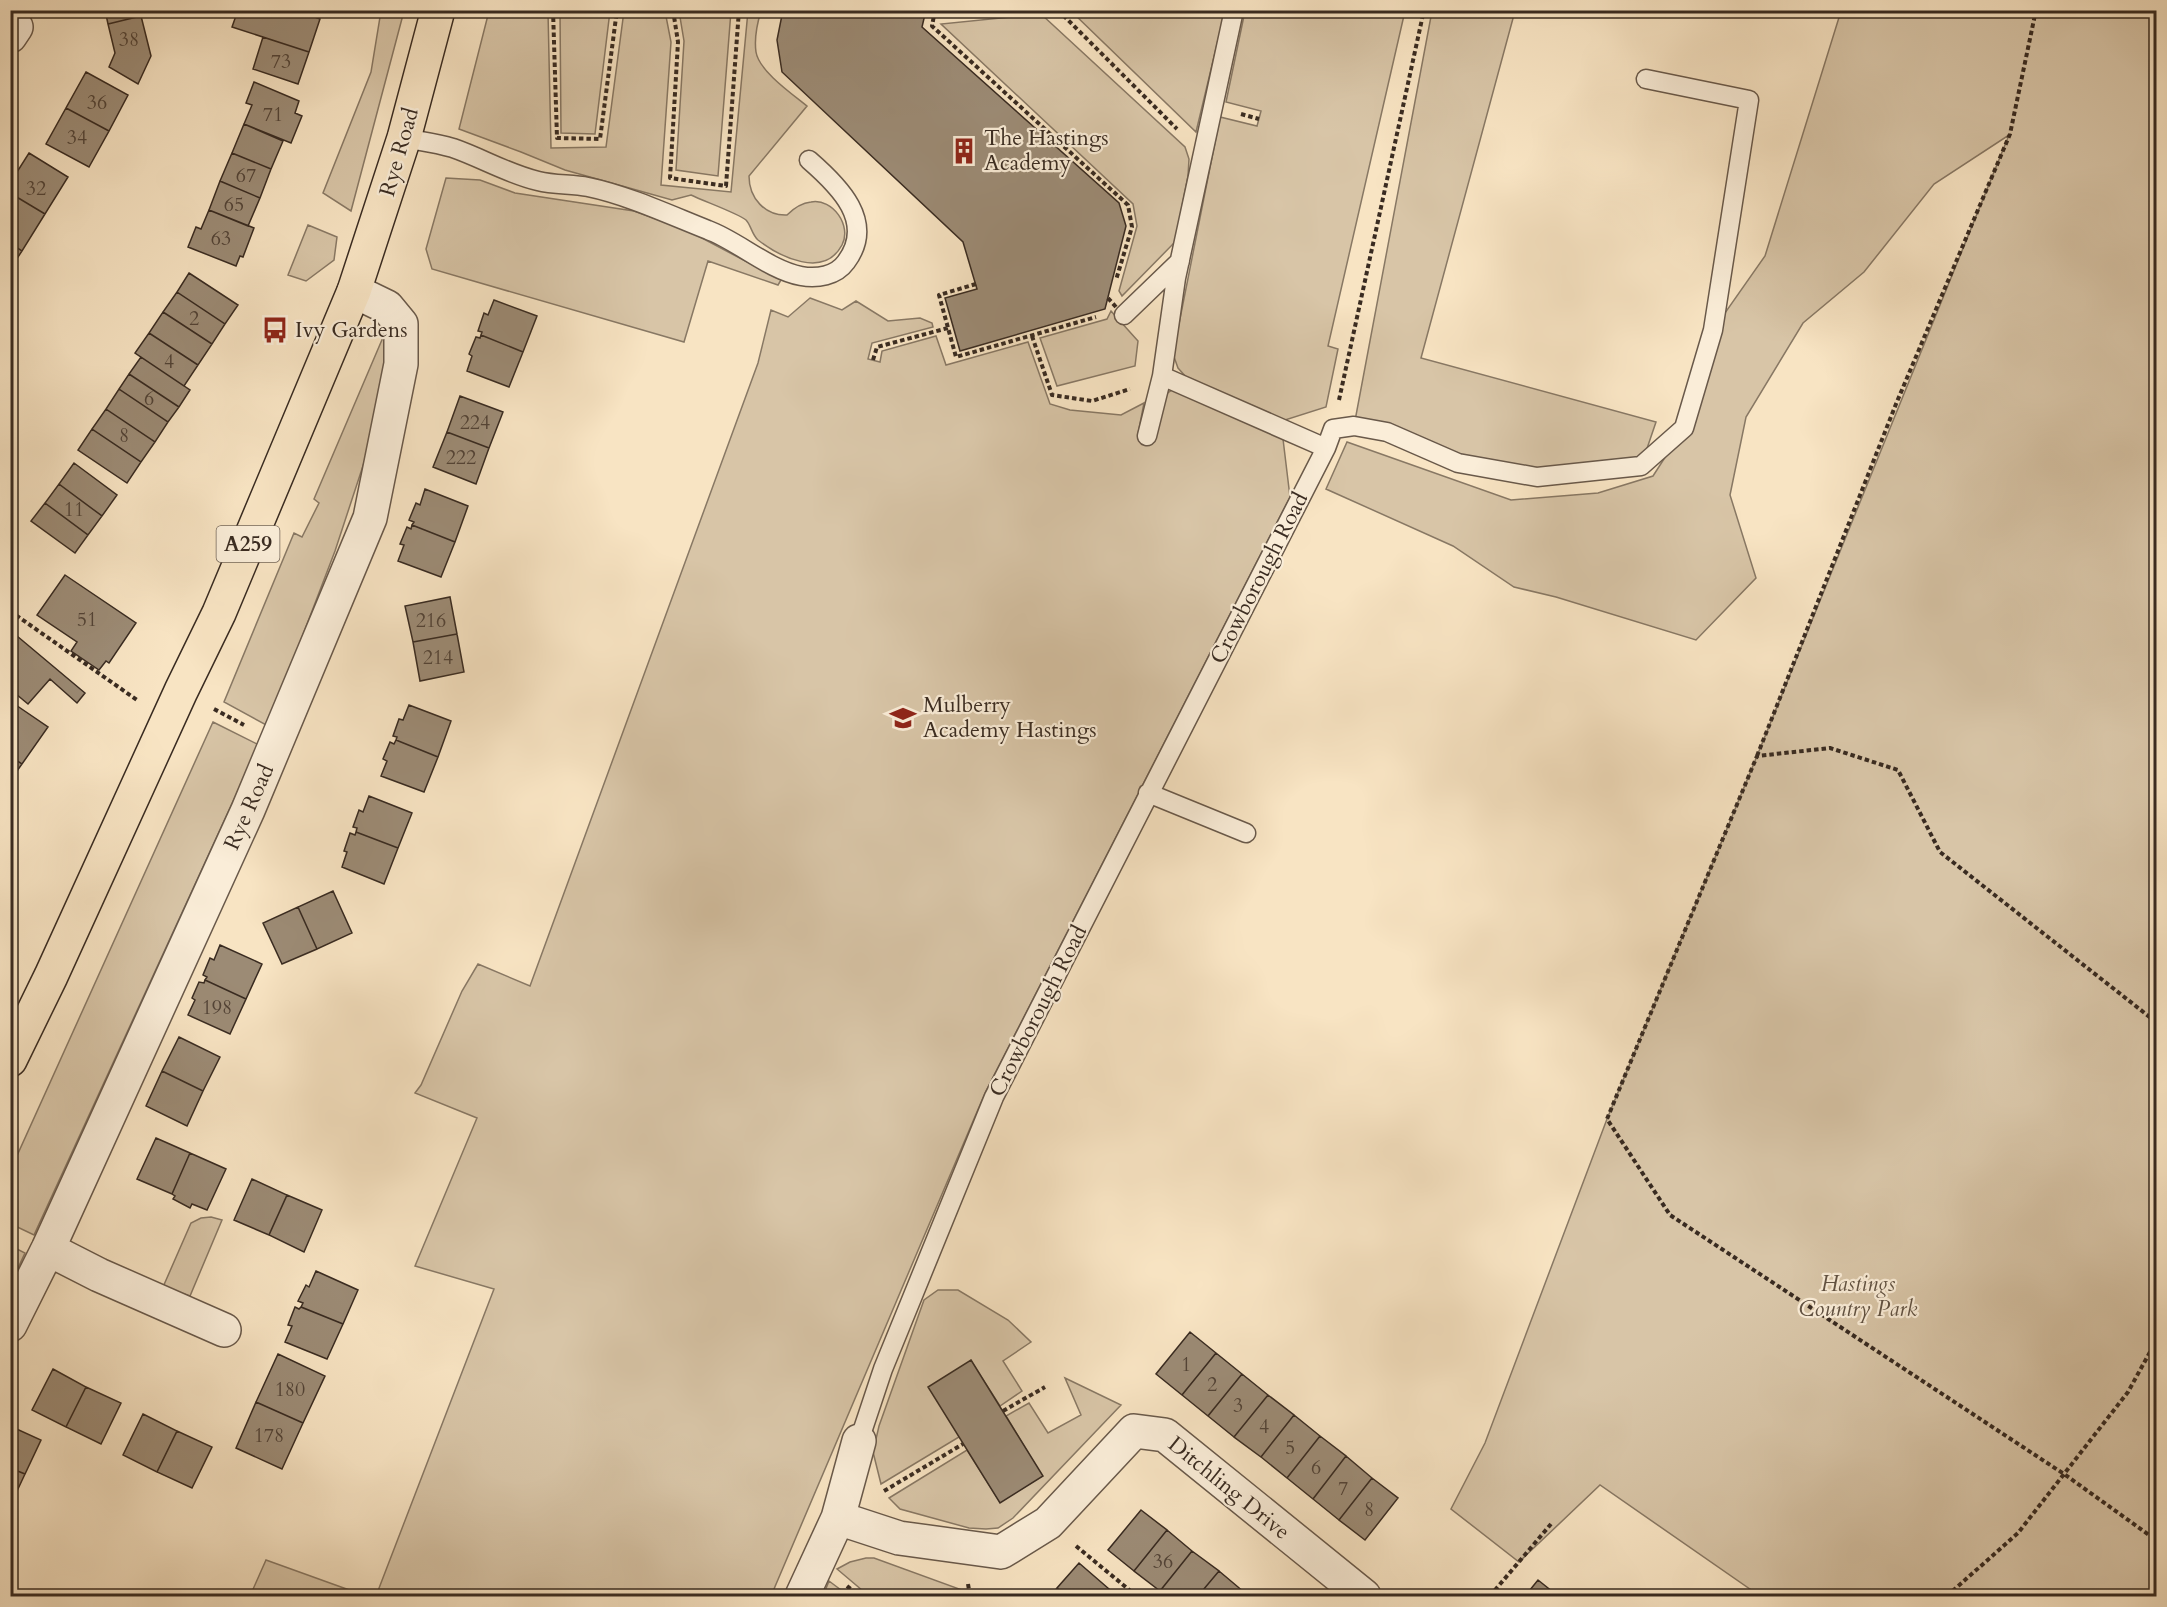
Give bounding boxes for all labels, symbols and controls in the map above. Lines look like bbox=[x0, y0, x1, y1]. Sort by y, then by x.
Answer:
house number: 38 bbox=[119, 26, 139, 53]
house number: 73 bbox=[271, 48, 291, 75]
house number: 36 bbox=[87, 89, 107, 116]
house number: 71 bbox=[263, 101, 283, 128]
street label: Rye Road bbox=[372, 104, 426, 200]
place label: The Hastings Academy bbox=[984, 123, 1109, 178]
house number: 34 bbox=[67, 124, 87, 151]
building icon: The Hastings Academy bbox=[949, 136, 979, 166]
house number: 67 bbox=[236, 162, 256, 189]
house number: 32 bbox=[26, 175, 46, 202]
house number: 65 bbox=[224, 191, 244, 218]
house number: 63 bbox=[211, 225, 231, 252]
house number: 2 bbox=[189, 305, 199, 332]
bus stop icon: Ivy Gardens bbox=[260, 315, 290, 345]
place label: Ivy Gardens bbox=[295, 315, 408, 345]
house number: 4 bbox=[164, 348, 174, 375]
house number: 6 bbox=[144, 385, 154, 412]
house number: 224 bbox=[460, 409, 490, 436]
house number: 8 bbox=[119, 422, 129, 449]
house number: 222 bbox=[446, 444, 476, 471]
street label: Crowborough Road bbox=[1203, 487, 1315, 669]
house number: 11 bbox=[64, 496, 84, 523]
road number: A259 bbox=[216, 526, 280, 562]
house number: 51 bbox=[77, 606, 97, 633]
house number: 216 bbox=[416, 607, 446, 634]
house number: 214 bbox=[423, 644, 453, 671]
place label: Mulberry Academy Hastings bbox=[923, 690, 1097, 745]
school or university icon: Mulberry Academy Hastings bbox=[888, 703, 918, 733]
street label: Rye Road bbox=[217, 759, 281, 855]
street label: Crowborough Road bbox=[982, 920, 1094, 1102]
house number: 198 bbox=[202, 994, 232, 1021]
park label: Hastings Country Park bbox=[1799, 1269, 1918, 1324]
house number: 1 bbox=[1181, 1351, 1191, 1378]
house number: 2 bbox=[1207, 1371, 1217, 1398]
house number: 180 bbox=[275, 1376, 305, 1403]
house number: 3 bbox=[1233, 1392, 1243, 1419]
house number: 4 bbox=[1259, 1413, 1269, 1440]
house number: 178 bbox=[254, 1422, 284, 1449]
street label: Ditchling Drive bbox=[1162, 1430, 1296, 1546]
house number: 5 bbox=[1285, 1434, 1295, 1461]
house number: 6 bbox=[1311, 1454, 1321, 1481]
house number: 7 bbox=[1338, 1475, 1348, 1502]
house number: 8 bbox=[1364, 1496, 1374, 1523]
house number: 36 bbox=[1153, 1548, 1173, 1575]

